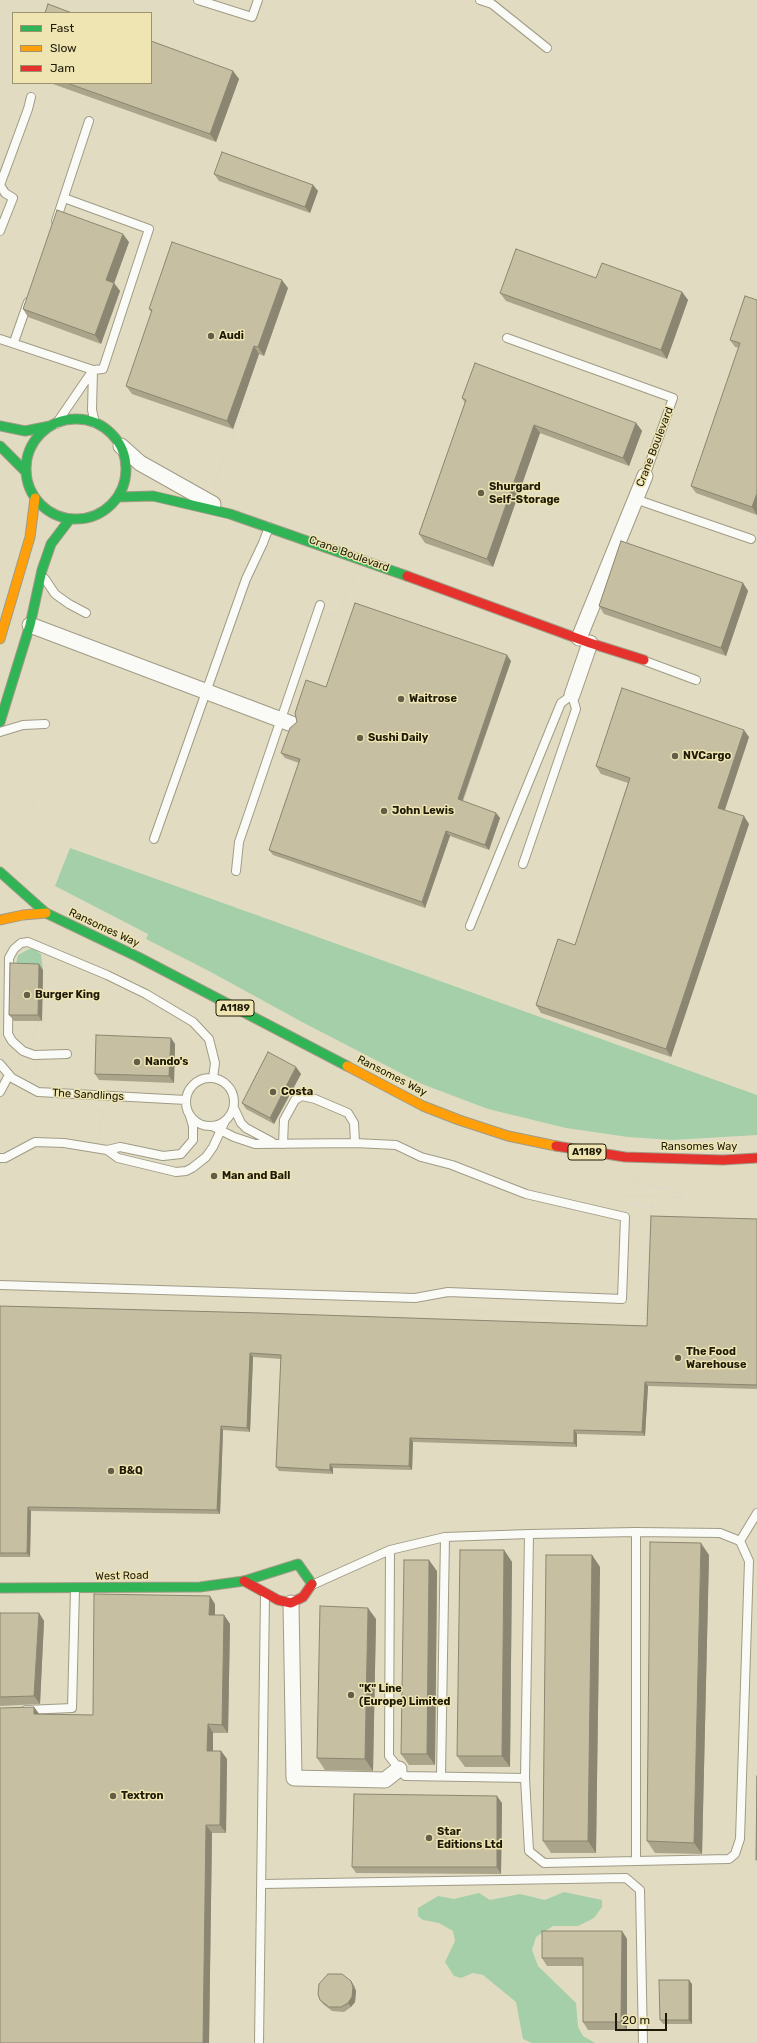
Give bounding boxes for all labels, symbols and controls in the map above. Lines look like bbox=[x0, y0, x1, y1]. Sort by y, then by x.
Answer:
legend bbox=[12, 12, 152, 84]
text: Fast bbox=[50, 21, 74, 35]
text: Slow bbox=[50, 41, 77, 55]
text: Jam bbox=[50, 61, 75, 75]
place label: Audi bbox=[219, 329, 244, 343]
marker: Audi bbox=[206, 331, 216, 341]
street label: Crane Boulevard bbox=[634, 405, 676, 489]
place label: Shurgard Self-Storage bbox=[489, 480, 560, 506]
marker: Shurgard Self-Storage bbox=[476, 488, 486, 498]
street label: Crane Boulevard bbox=[307, 533, 391, 575]
place label: Waitrose bbox=[409, 692, 457, 706]
marker: Waitrose bbox=[396, 694, 406, 704]
place label: Sushi Daily bbox=[368, 731, 428, 745]
marker: Sushi Daily bbox=[355, 733, 365, 743]
place label: NVCargo bbox=[683, 749, 731, 763]
marker: NVCargo bbox=[670, 751, 680, 761]
place label: John Lewis bbox=[392, 804, 454, 818]
marker: John Lewis bbox=[379, 806, 389, 816]
street label: Ransomes Way bbox=[66, 906, 142, 950]
place label: Burger King bbox=[35, 988, 100, 1002]
marker: Burger King bbox=[22, 990, 32, 1000]
road number: A1189 bbox=[216, 1000, 254, 1016]
street label: Ransomes Way bbox=[355, 1053, 429, 1099]
place label: Nando's bbox=[145, 1055, 188, 1069]
marker: Nando's bbox=[132, 1057, 142, 1067]
place label: Costa bbox=[281, 1085, 313, 1099]
street label: The Sandlings bbox=[52, 1087, 124, 1103]
marker: Costa bbox=[268, 1087, 278, 1097]
street label: Ransomes Way bbox=[661, 1140, 737, 1154]
road number: A1189 bbox=[568, 1144, 606, 1160]
place label: Man and Ball bbox=[222, 1169, 290, 1183]
marker: Man and Ball bbox=[209, 1171, 219, 1181]
place label: The Food Warehouse bbox=[686, 1345, 746, 1371]
marker: The Food Warehouse bbox=[673, 1353, 683, 1363]
place label: B&Q bbox=[119, 1464, 143, 1478]
marker: B&Q bbox=[106, 1466, 116, 1476]
street label: West Road bbox=[95, 1569, 149, 1583]
place label: "K" Line (Europe) Limited bbox=[359, 1682, 450, 1708]
marker: "K" Line (Europe) Limited bbox=[346, 1690, 356, 1700]
place label: Textron bbox=[121, 1789, 164, 1803]
marker: Textron bbox=[108, 1791, 118, 1801]
place label: Star Editions Ltd bbox=[437, 1825, 503, 1851]
marker: Star Editions Ltd bbox=[424, 1833, 434, 1843]
scale bar bbox=[617, 2005, 669, 2031]
text: 20 m bbox=[622, 2013, 650, 2027]

